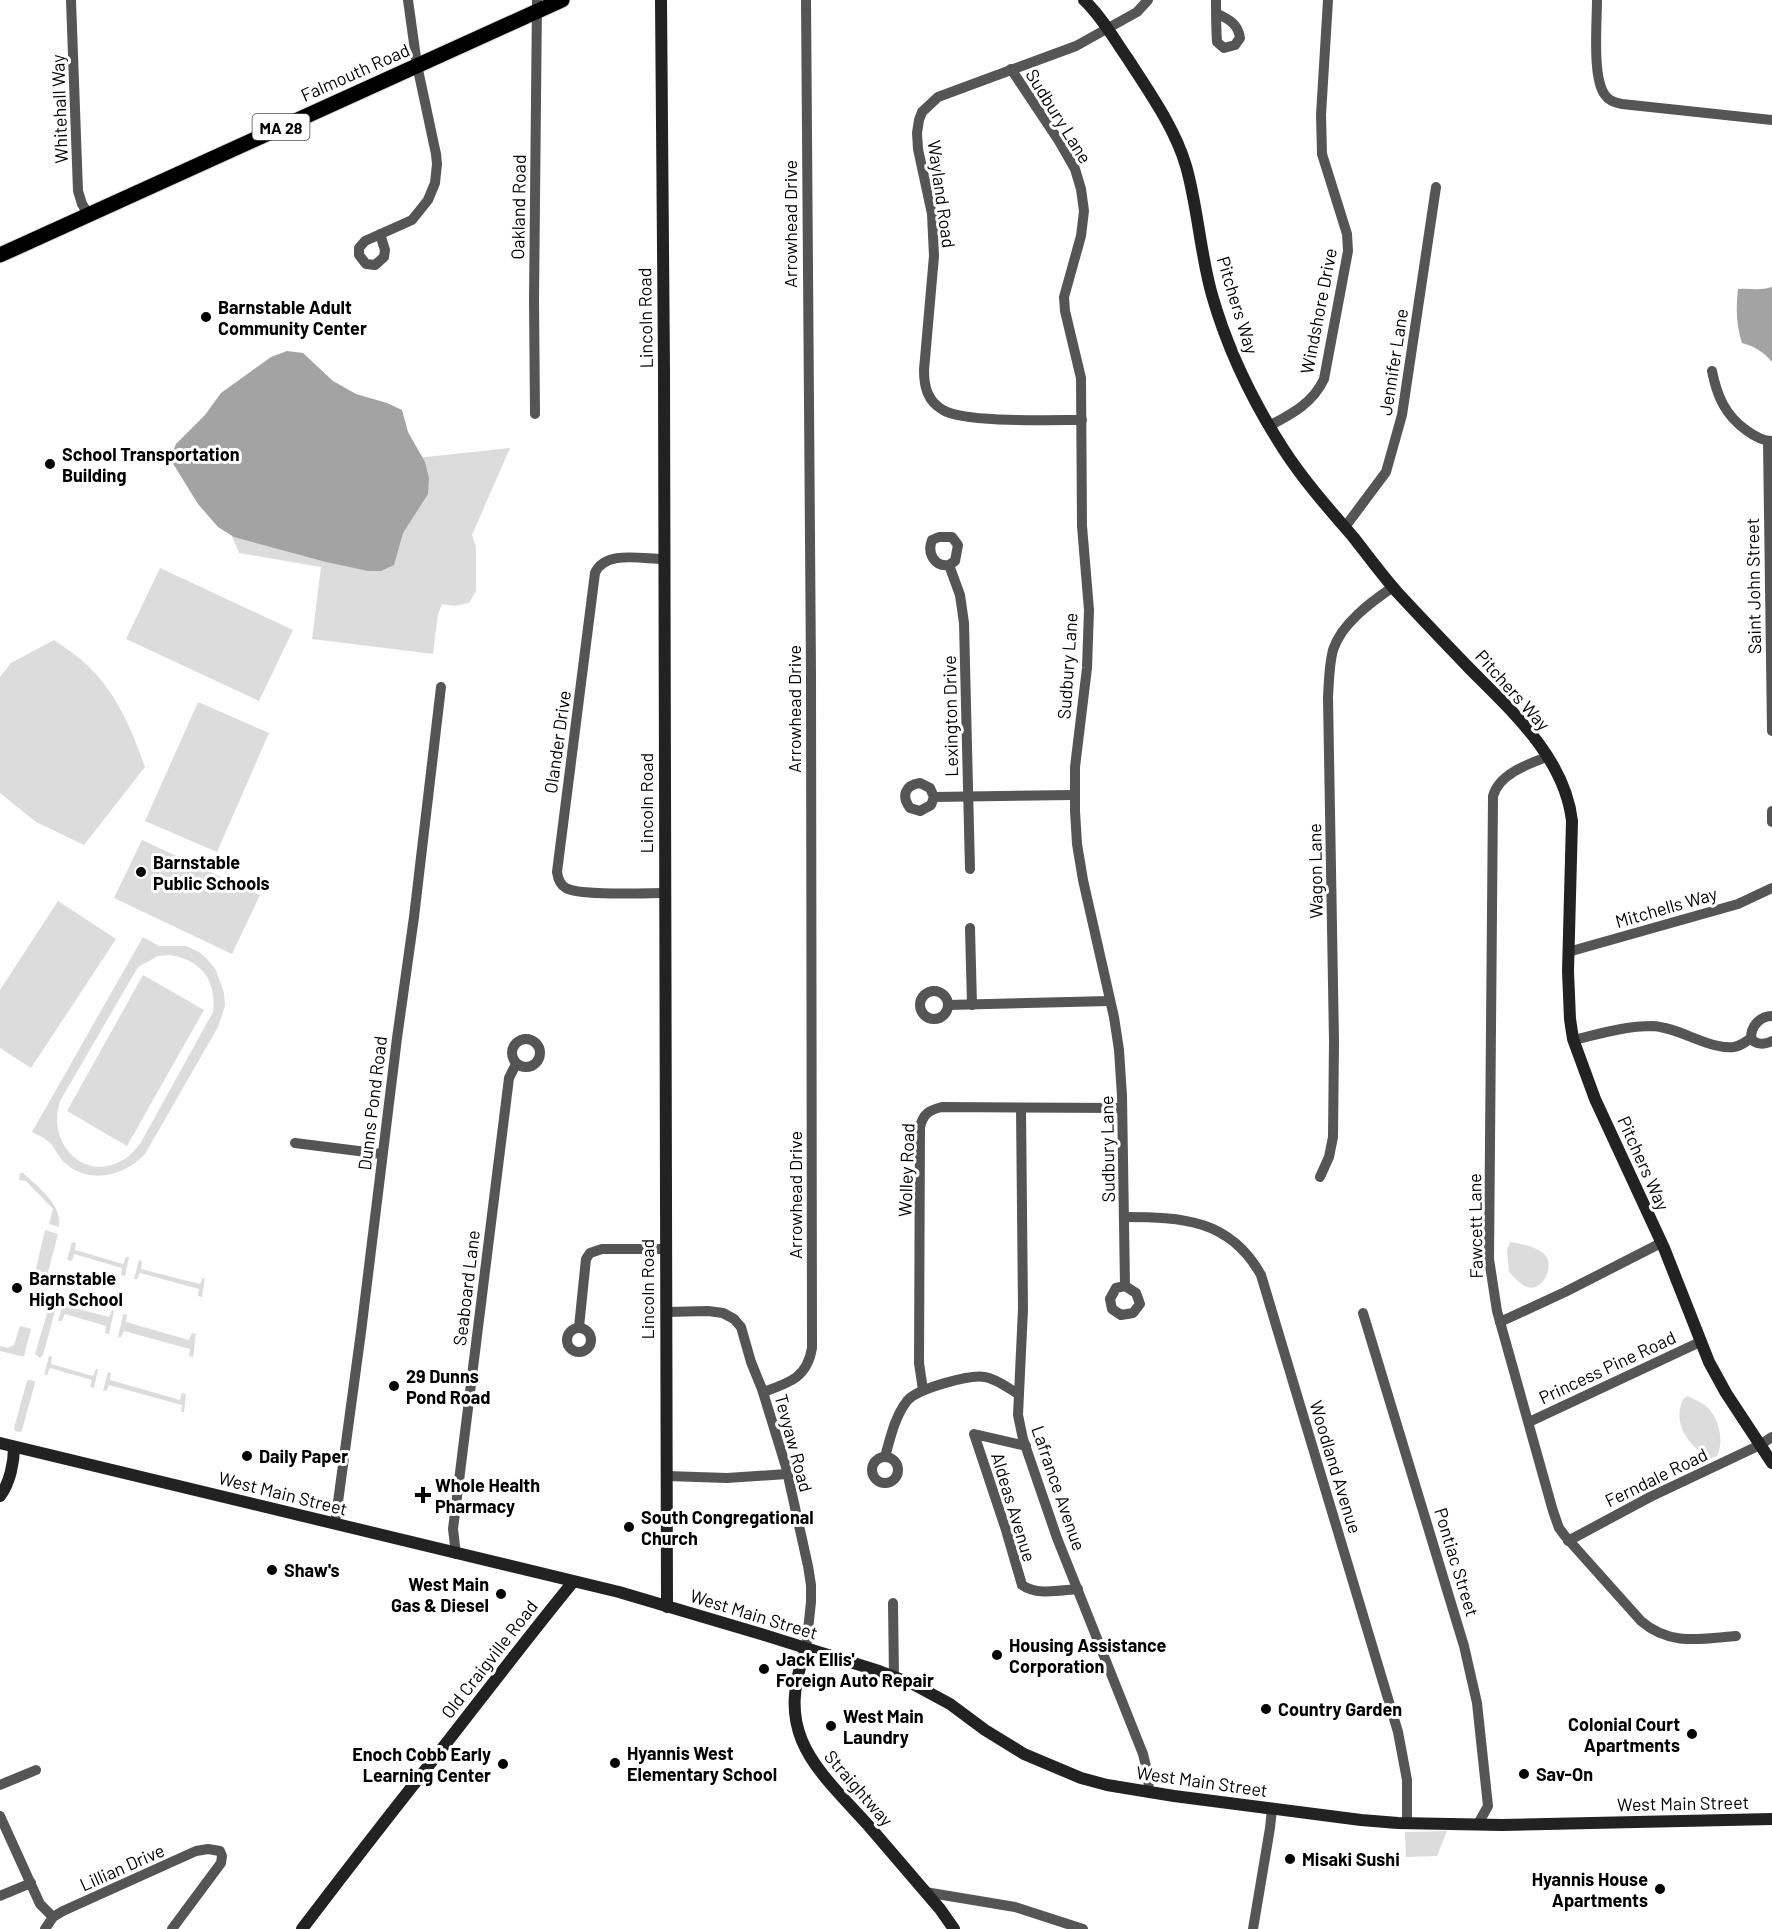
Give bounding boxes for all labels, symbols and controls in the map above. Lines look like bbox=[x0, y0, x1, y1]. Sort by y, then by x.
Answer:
street label: Falmouth Road bbox=[297, 38, 413, 106]
street label: Whitehall Way bbox=[46, 54, 72, 164]
street label: Sudbury Lane bbox=[1021, 65, 1097, 167]
road number: MA 28 bbox=[252, 114, 310, 140]
street label: Wayland Road bbox=[924, 139, 960, 249]
street label: Oakland Road bbox=[506, 154, 530, 260]
street label: Arrowhead Drive bbox=[779, 160, 801, 288]
street label: Windshore Drive bbox=[1295, 246, 1341, 376]
street label: Pitchers Way bbox=[1213, 253, 1263, 357]
street label: Lincoln Road bbox=[633, 267, 657, 369]
place label: Barnstable Adult Community Center bbox=[218, 296, 367, 339]
street label: Jennifer Lane bbox=[1374, 307, 1412, 417]
marker: Barnstable Adult Community Center bbox=[199, 310, 213, 324]
place label: School Transportation Building bbox=[62, 443, 240, 486]
marker: School Transportation Building bbox=[43, 457, 57, 471]
street label: Saint John Street bbox=[1741, 518, 1765, 654]
street label: Sudbury Lane bbox=[1052, 612, 1082, 720]
street label: Arrowhead Drive bbox=[783, 645, 805, 773]
street label: Pitchers Way bbox=[1471, 645, 1555, 735]
street label: Lexington Drive bbox=[938, 655, 962, 777]
street label: Olander Drive bbox=[539, 689, 575, 795]
street label: Lincoln Road bbox=[635, 753, 657, 853]
street label: Wagon Lane bbox=[1303, 823, 1327, 919]
place label: Barnstable Public Schools bbox=[153, 851, 270, 894]
marker: Barnstable Public Schools bbox=[134, 865, 148, 879]
street label: Mitchells Way bbox=[1612, 882, 1720, 932]
street label: Dunns Pond Road bbox=[353, 1035, 391, 1171]
street label: Sudbury Lane bbox=[1095, 1095, 1119, 1203]
street label: Pitchers Way bbox=[1613, 1112, 1675, 1214]
street label: Wolley Road bbox=[893, 1123, 919, 1217]
street label: Arrowhead Drive bbox=[784, 1131, 806, 1259]
street label: Fawcett Lane bbox=[1463, 1173, 1487, 1279]
street label: Seaboard Lane bbox=[448, 1229, 484, 1347]
street label: Lincoln Road bbox=[636, 1239, 658, 1339]
place label: Barnstable High School bbox=[29, 1267, 123, 1310]
marker: Barnstable High School bbox=[10, 1281, 24, 1295]
street label: Princess Pine Road bbox=[1535, 1326, 1679, 1408]
place label: 29 Dunns Pond Road bbox=[406, 1365, 490, 1408]
marker: 29 Dunns Pond Road bbox=[387, 1379, 401, 1393]
street label: Tevyaw Road bbox=[770, 1392, 818, 1494]
street label: Woodland Avenue bbox=[1305, 1398, 1367, 1536]
street label: Lafrance Avenue bbox=[1027, 1423, 1091, 1553]
street label: Ferndale Road bbox=[1601, 1443, 1711, 1511]
place label: Daily Paper bbox=[259, 1445, 348, 1467]
marker: Daily Paper bbox=[240, 1449, 254, 1463]
street label: Aldeas Avenue bbox=[987, 1450, 1041, 1564]
street label: West Main Street bbox=[216, 1466, 350, 1520]
place label: Whole Health Pharmacy bbox=[435, 1474, 540, 1517]
marker: Whole Health Pharmacy bbox=[416, 1488, 430, 1502]
street label: Pontiac Street bbox=[1430, 1505, 1484, 1619]
place label: South Congregational Church bbox=[641, 1506, 814, 1549]
marker: South Congregational Church bbox=[622, 1520, 636, 1534]
place label: Shaw's bbox=[284, 1559, 340, 1581]
marker: Shaw's bbox=[265, 1563, 279, 1577]
place label: West Main Gas & Diesel bbox=[391, 1573, 489, 1616]
street label: West Main Street bbox=[688, 1584, 820, 1644]
marker: West Main Gas & Diesel bbox=[494, 1587, 508, 1601]
street label: Old Craigville Road bbox=[436, 1595, 542, 1723]
place label: Housing Assistance Corporation bbox=[1009, 1634, 1167, 1677]
place label: Jack Ellis' Foreign Auto Repair bbox=[776, 1648, 934, 1691]
marker: Housing Assistance Corporation bbox=[990, 1648, 1004, 1662]
marker: Jack Ellis' Foreign Auto Repair bbox=[757, 1662, 771, 1676]
place label: Country Garden bbox=[1278, 1698, 1402, 1720]
marker: Country Garden bbox=[1259, 1702, 1273, 1716]
place label: West Main Laundry bbox=[843, 1705, 924, 1748]
place label: Colonial Court Apartments bbox=[1568, 1713, 1680, 1756]
marker: West Main Laundry bbox=[824, 1719, 838, 1733]
marker: Colonial Court Apartments bbox=[1685, 1727, 1699, 1741]
place label: Hyannis West Elementary School bbox=[627, 1742, 777, 1785]
place label: Enoch Cobb Early Learning Center bbox=[352, 1743, 491, 1786]
street label: Straightway bbox=[820, 1746, 898, 1830]
marker: Hyannis West Elementary School bbox=[608, 1756, 622, 1770]
marker: Enoch Cobb Early Learning Center bbox=[496, 1757, 510, 1771]
street label: West Main Street bbox=[1135, 1761, 1269, 1801]
place label: Sav-On bbox=[1536, 1763, 1593, 1785]
marker: Sav-On bbox=[1517, 1767, 1531, 1781]
street label: West Main Street bbox=[1617, 1791, 1749, 1815]
street label: Lillian Drive bbox=[76, 1839, 168, 1895]
place label: Misaki Sushi bbox=[1302, 1848, 1400, 1870]
marker: Misaki Sushi bbox=[1283, 1852, 1297, 1866]
place label: Hyannis House Apartments bbox=[1532, 1868, 1648, 1911]
marker: Hyannis House Apartments bbox=[1653, 1882, 1667, 1896]

